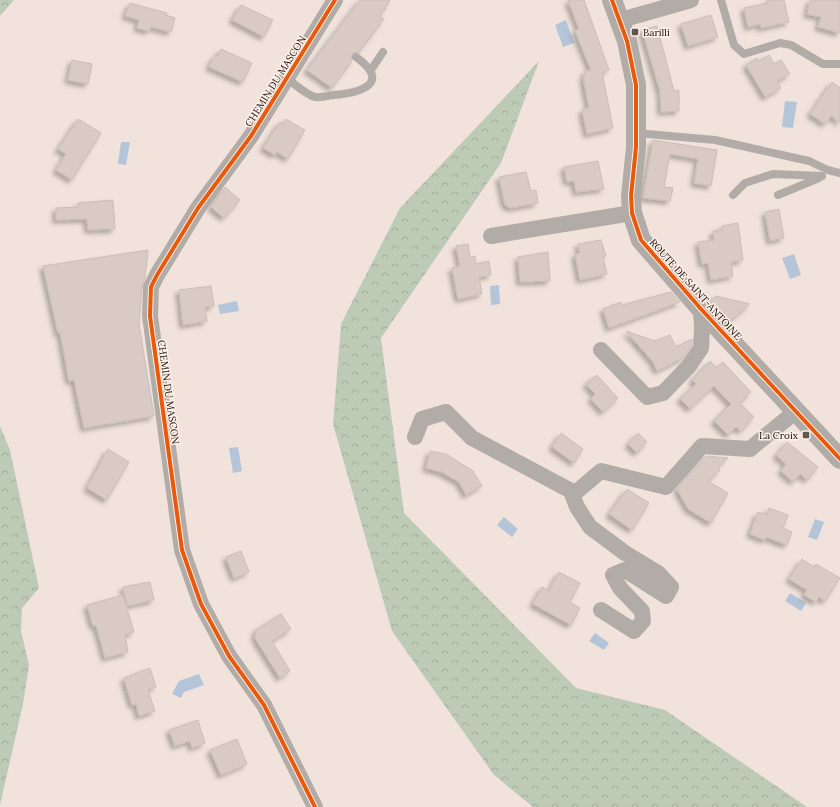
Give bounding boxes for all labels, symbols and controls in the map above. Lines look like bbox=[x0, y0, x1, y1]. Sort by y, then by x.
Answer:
place label: Barilli bbox=[643, 26, 670, 39]
marker: Barilli bbox=[630, 27, 640, 37]
street label: CHEMIN DU MASCON bbox=[242, 33, 309, 129]
street label: ROUTE DE SAINT-ANTOINE bbox=[647, 236, 745, 343]
street label: CHEMIN DU MASCON bbox=[155, 339, 182, 445]
place label: La Croix bbox=[759, 429, 799, 442]
marker: La Croix bbox=[801, 430, 811, 440]

